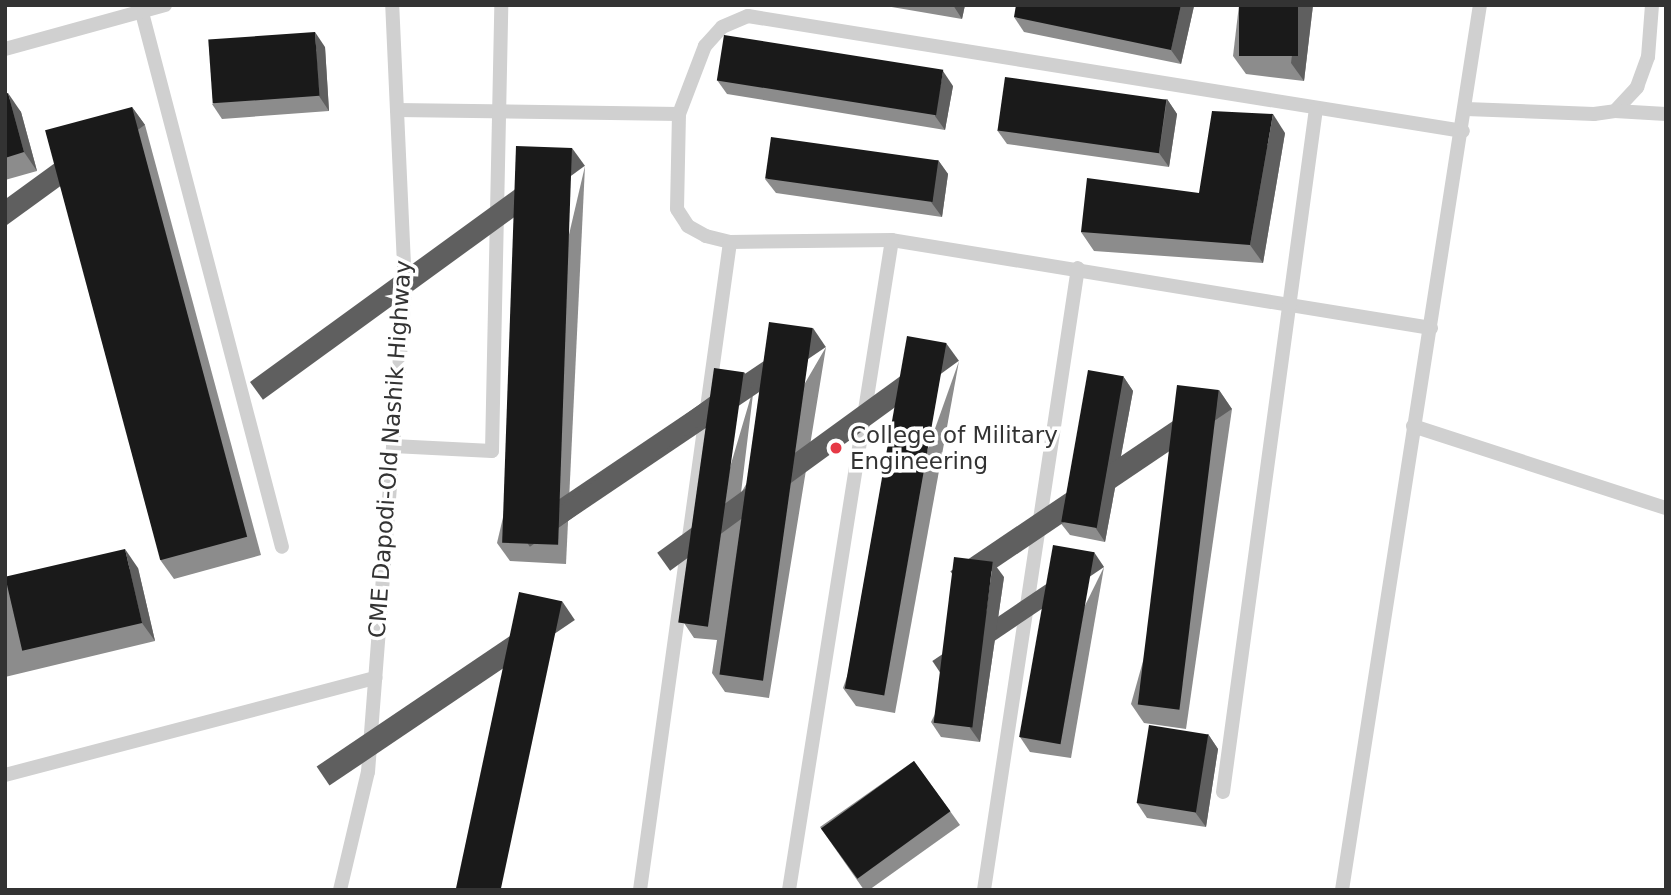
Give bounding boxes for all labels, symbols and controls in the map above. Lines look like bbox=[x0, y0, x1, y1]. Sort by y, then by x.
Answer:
street label: CME Dapodi-Old Nashik Highway bbox=[363, 259, 417, 639]
place label: College of Military Engineering bbox=[850, 421, 1058, 475]
marker: College of Military Engineering bbox=[828, 440, 844, 456]

